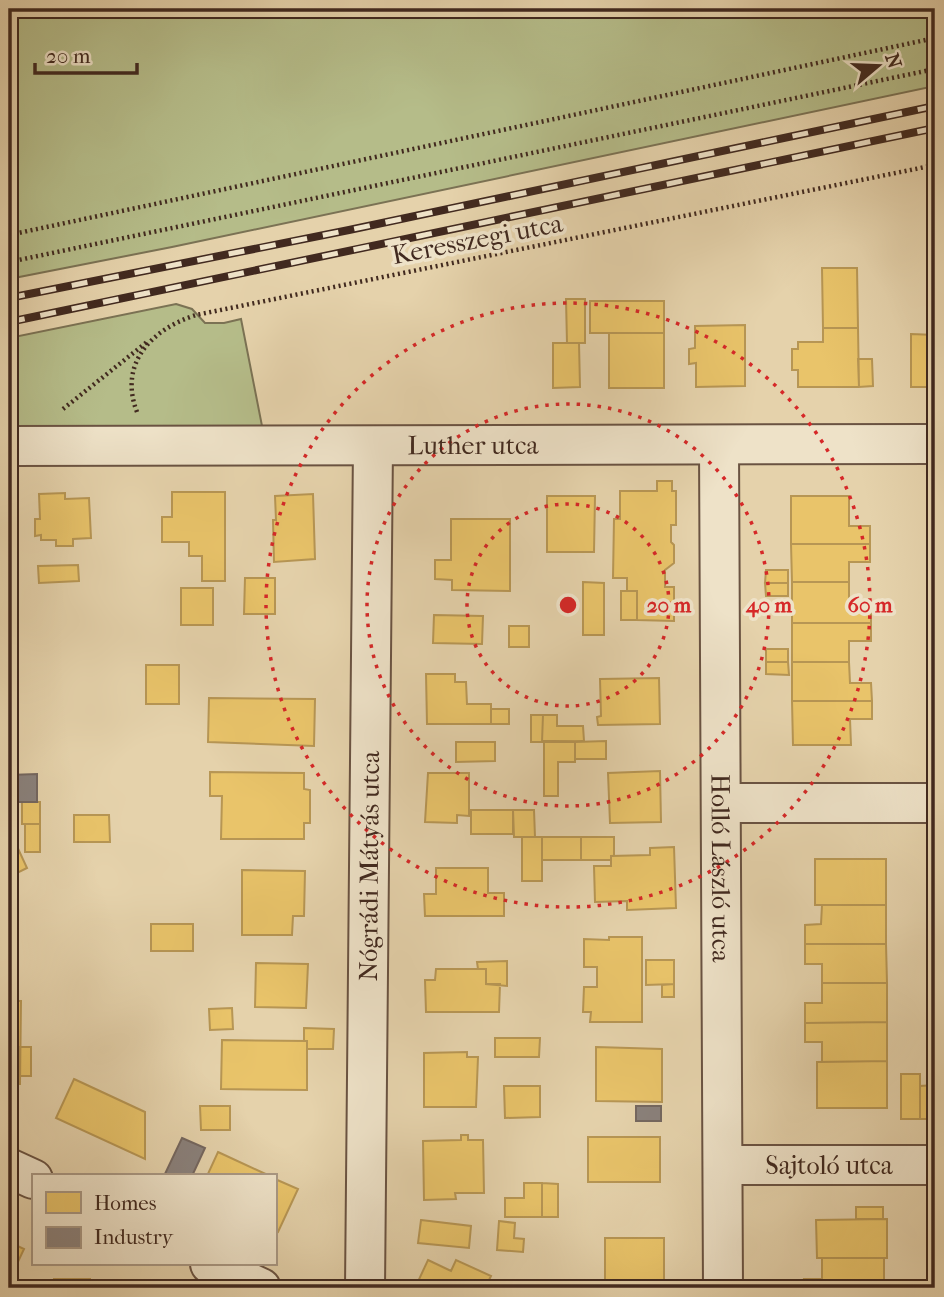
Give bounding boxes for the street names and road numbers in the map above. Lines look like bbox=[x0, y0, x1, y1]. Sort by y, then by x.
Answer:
street label: Keresszegi utca bbox=[389, 208, 566, 271]
street label: Luther utca bbox=[407, 430, 539, 461]
street label: Nógrádi Mátyás utca bbox=[353, 750, 386, 981]
street label: Holló László utca bbox=[705, 774, 736, 963]
street label: Sajtoló utca bbox=[765, 1150, 894, 1181]

